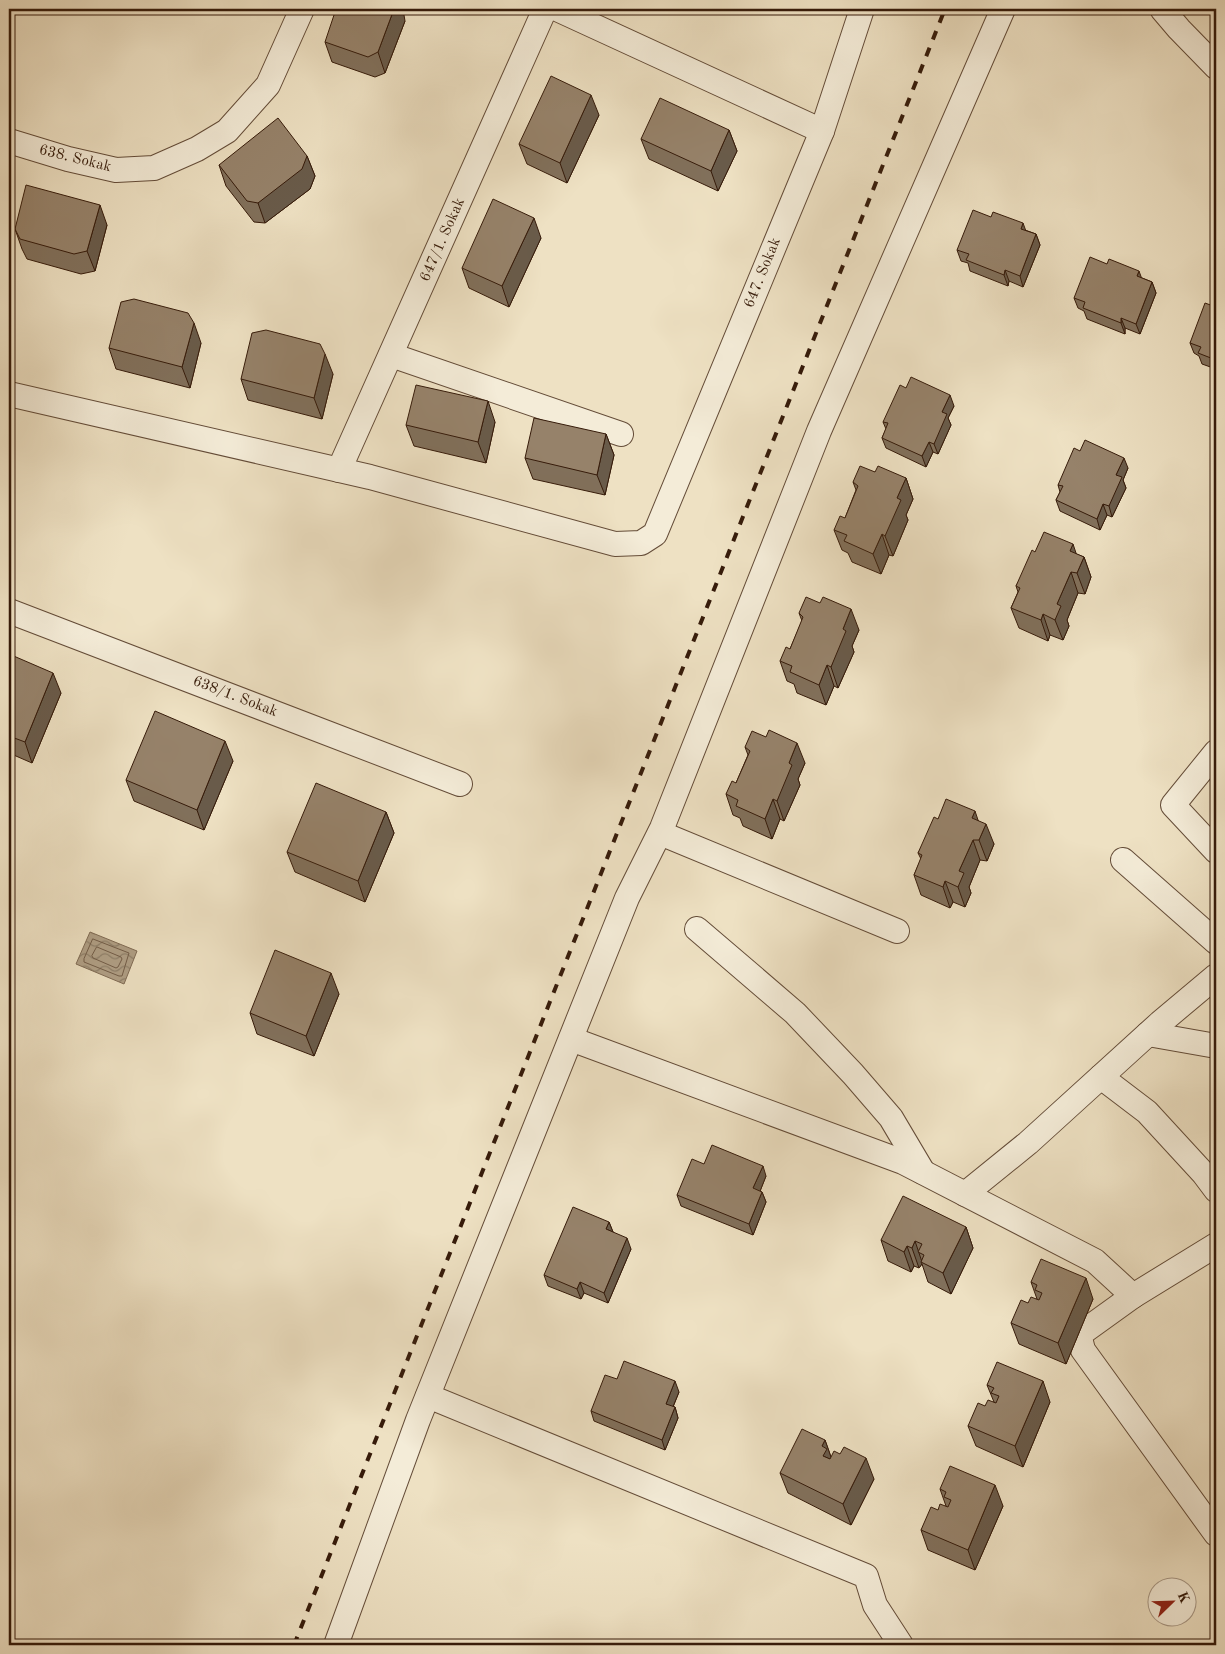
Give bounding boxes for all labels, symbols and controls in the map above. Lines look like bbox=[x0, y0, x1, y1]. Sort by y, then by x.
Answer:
street label: 638. Sokak bbox=[37, 143, 113, 175]
street label: 647/1. Sokak bbox=[418, 196, 468, 284]
street label: 647. Sokak bbox=[742, 236, 784, 310]
street label: 638/1. Sokak bbox=[190, 674, 280, 720]
north arrow bbox=[1148, 1576, 1198, 1626]
text: K bbox=[1174, 1590, 1192, 1605]

